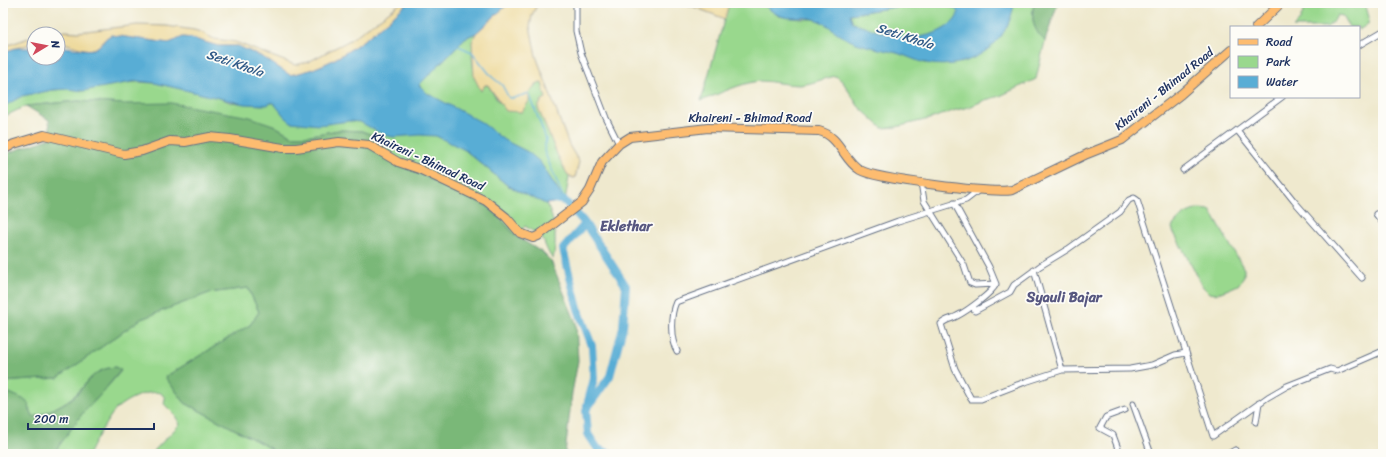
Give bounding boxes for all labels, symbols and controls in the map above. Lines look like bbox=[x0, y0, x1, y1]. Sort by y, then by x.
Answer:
water label: Seti Khola bbox=[873, 16, 938, 56]
north arrow bbox=[26, 26, 66, 66]
legend bbox=[1230, 26, 1360, 98]
text: Road bbox=[1266, 31, 1293, 53]
text: N bbox=[45, 38, 65, 50]
street label: Khaireni - Bhimad Road bbox=[1109, 41, 1220, 136]
water label: Seti Khola bbox=[203, 43, 268, 84]
text: Park bbox=[1266, 51, 1291, 73]
text: Water bbox=[1266, 71, 1299, 93]
street label: Khaireni - Bhimad Road bbox=[689, 107, 813, 129]
street label: Khaireni - Bhimad Road bbox=[368, 125, 490, 198]
district label: Eklethar bbox=[600, 214, 653, 239]
district label: Syauli Bajar bbox=[1026, 285, 1103, 310]
scale bar bbox=[28, 405, 154, 431]
text: 200 m bbox=[34, 408, 68, 430]

